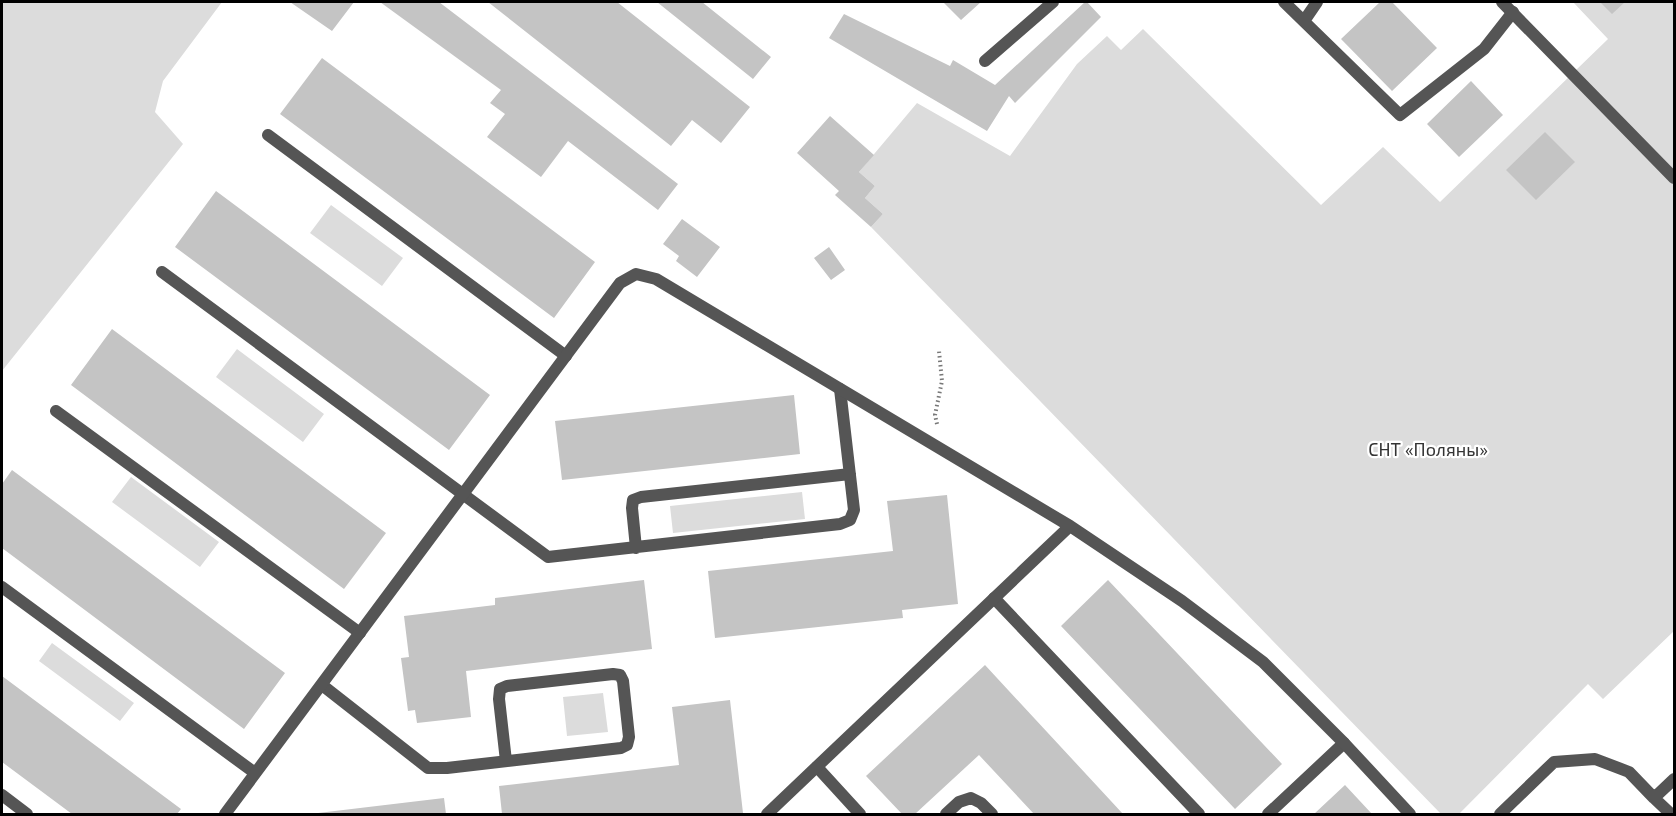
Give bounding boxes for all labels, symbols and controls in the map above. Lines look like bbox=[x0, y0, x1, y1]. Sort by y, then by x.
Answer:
park label: СНТ «Поляны» bbox=[1368, 438, 1488, 460]

